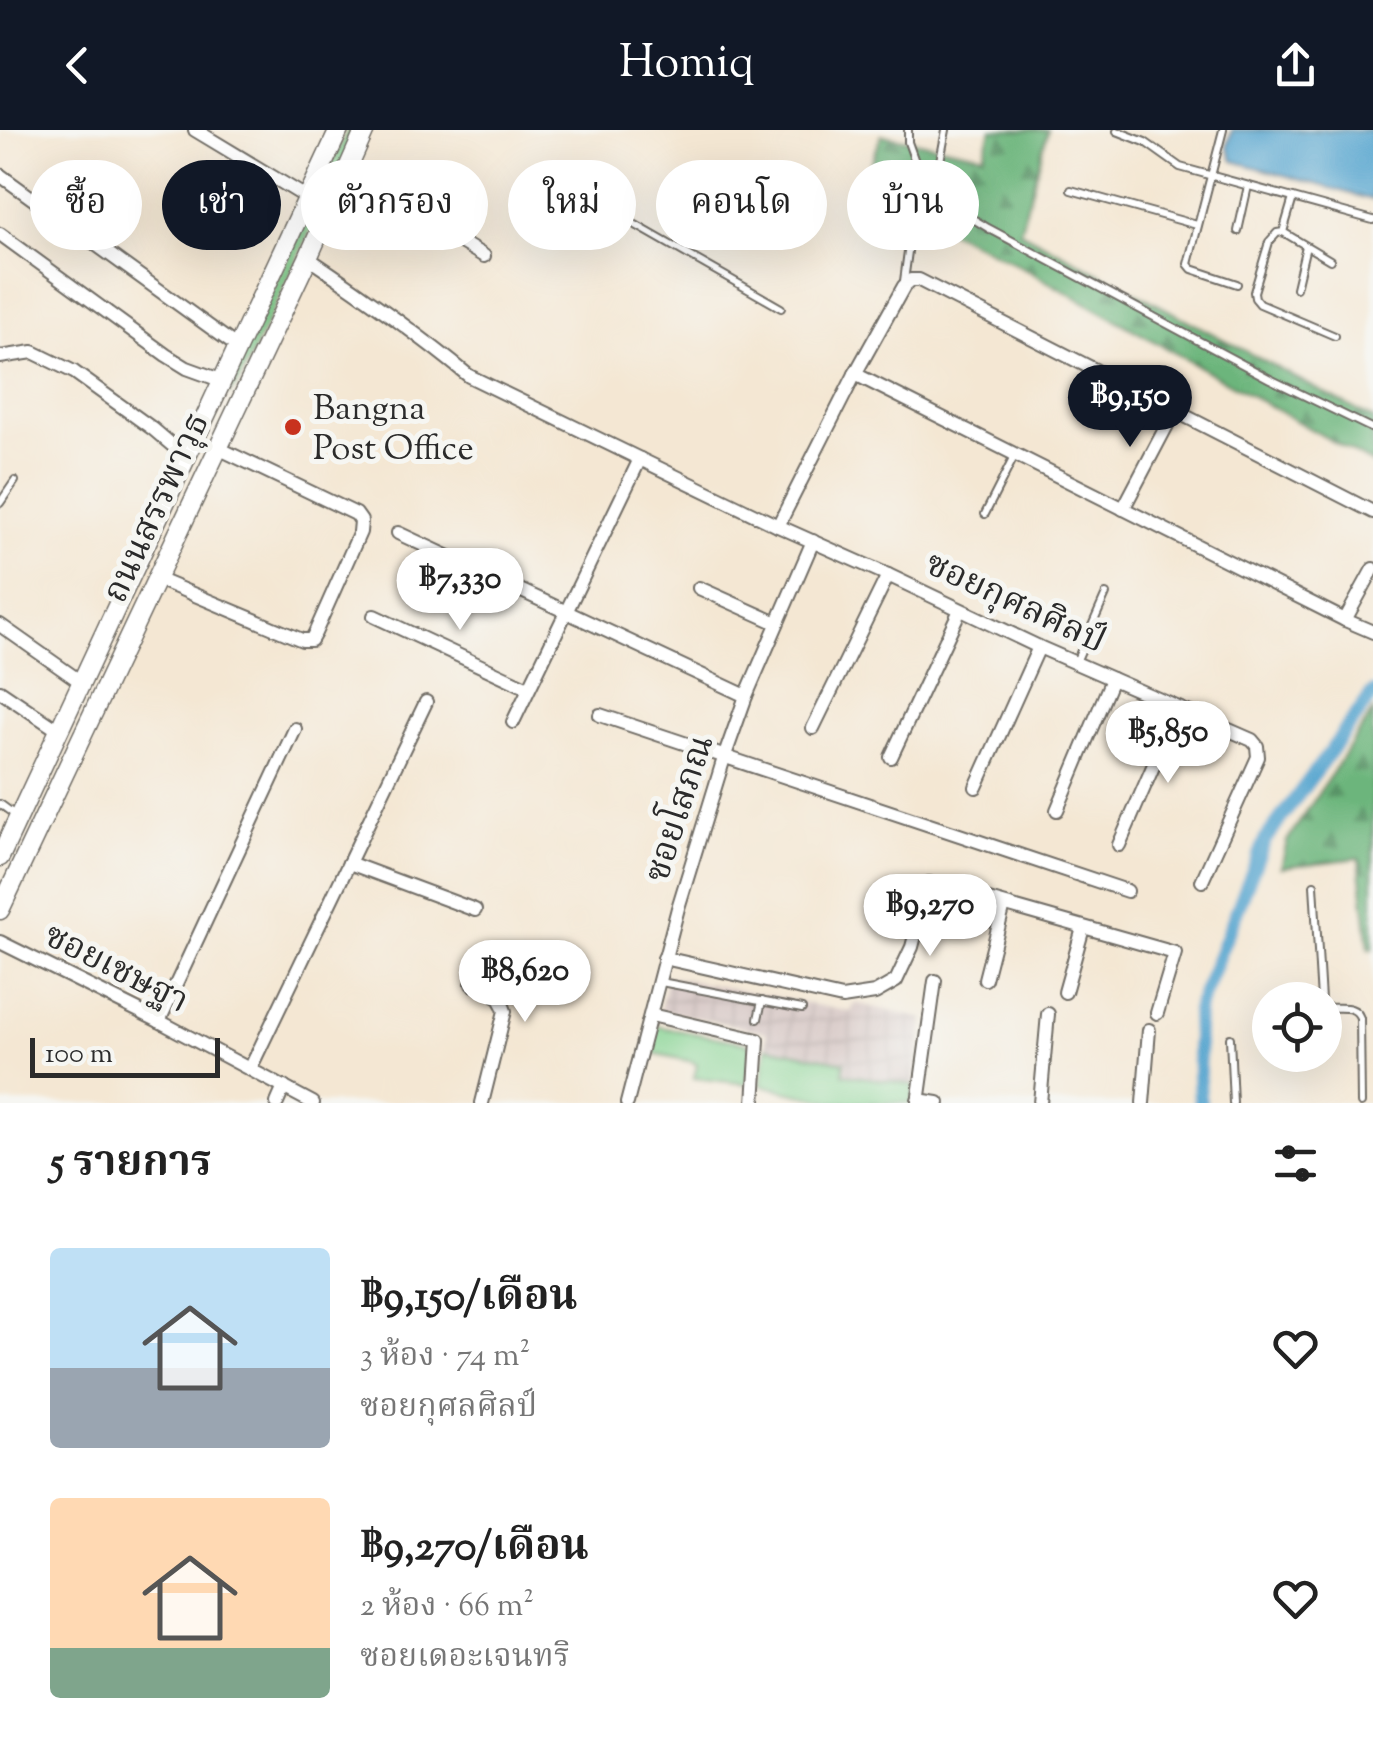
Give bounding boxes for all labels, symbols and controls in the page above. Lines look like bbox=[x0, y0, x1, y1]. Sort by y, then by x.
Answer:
text: Homiq bbox=[619, 33, 754, 98]
icon: back bbox=[50, 38, 105, 93]
icon: share bbox=[1268, 38, 1323, 93]
chip: ซื้อ bbox=[30, 160, 142, 250]
chip: เช่า bbox=[162, 160, 281, 250]
chip: ตัวกรอง bbox=[301, 160, 488, 250]
chip: ใหม่ bbox=[508, 160, 636, 250]
chip: คอนโด bbox=[656, 160, 827, 250]
chip: บ้าน bbox=[847, 160, 979, 250]
pin: ฿9,150 bbox=[1049, 365, 1211, 450]
text: ฿9,150 bbox=[1090, 374, 1170, 420]
place label: Bangna Post Office bbox=[313, 385, 474, 476]
street label: ถนนสรรพาวุธ bbox=[92, 405, 224, 612]
marker: Bangna Post Office bbox=[282, 416, 304, 438]
street label: ซอยกุศลศิลป์ bbox=[916, 540, 1113, 668]
pin: ฿7,330 bbox=[379, 548, 541, 633]
text: ฿7,330 bbox=[419, 557, 501, 603]
pin: ฿5,850 bbox=[1087, 701, 1249, 786]
text: ฿5,850 bbox=[1128, 710, 1208, 756]
street label: ซอยโสภณ bbox=[631, 728, 729, 889]
pin: ฿9,270 bbox=[849, 874, 1011, 959]
text: ฿9,270 bbox=[886, 883, 974, 929]
street label: ซอยเชษฐา bbox=[34, 912, 197, 1028]
pin: ฿8,620 bbox=[444, 940, 606, 1025]
text: ฿8,620 bbox=[481, 949, 569, 995]
map controls bbox=[1252, 982, 1342, 1072]
button: locate bbox=[1252, 982, 1342, 1072]
scale bar bbox=[30, 1033, 220, 1078]
text: 100 m bbox=[45, 1035, 113, 1075]
text: 5 รายการ bbox=[50, 1135, 212, 1195]
icon: filters bbox=[1268, 1136, 1323, 1191]
text: ฿9,150/เดือน bbox=[360, 1269, 578, 1329]
icon: home bbox=[130, 1288, 250, 1408]
icon: heart bbox=[1268, 1321, 1323, 1376]
text: 3 ห้อง · 74 m² bbox=[360, 1334, 530, 1380]
text: ซอยกุศลศิลป์ bbox=[360, 1385, 537, 1431]
text: ฿9,270/เดือน bbox=[360, 1519, 589, 1579]
icon: home bbox=[130, 1538, 250, 1658]
icon: heart bbox=[1268, 1571, 1323, 1626]
text: 2 ห้อง · 66 m² bbox=[360, 1584, 534, 1630]
text: ซอยเดอะเจนทริ bbox=[360, 1635, 570, 1681]

